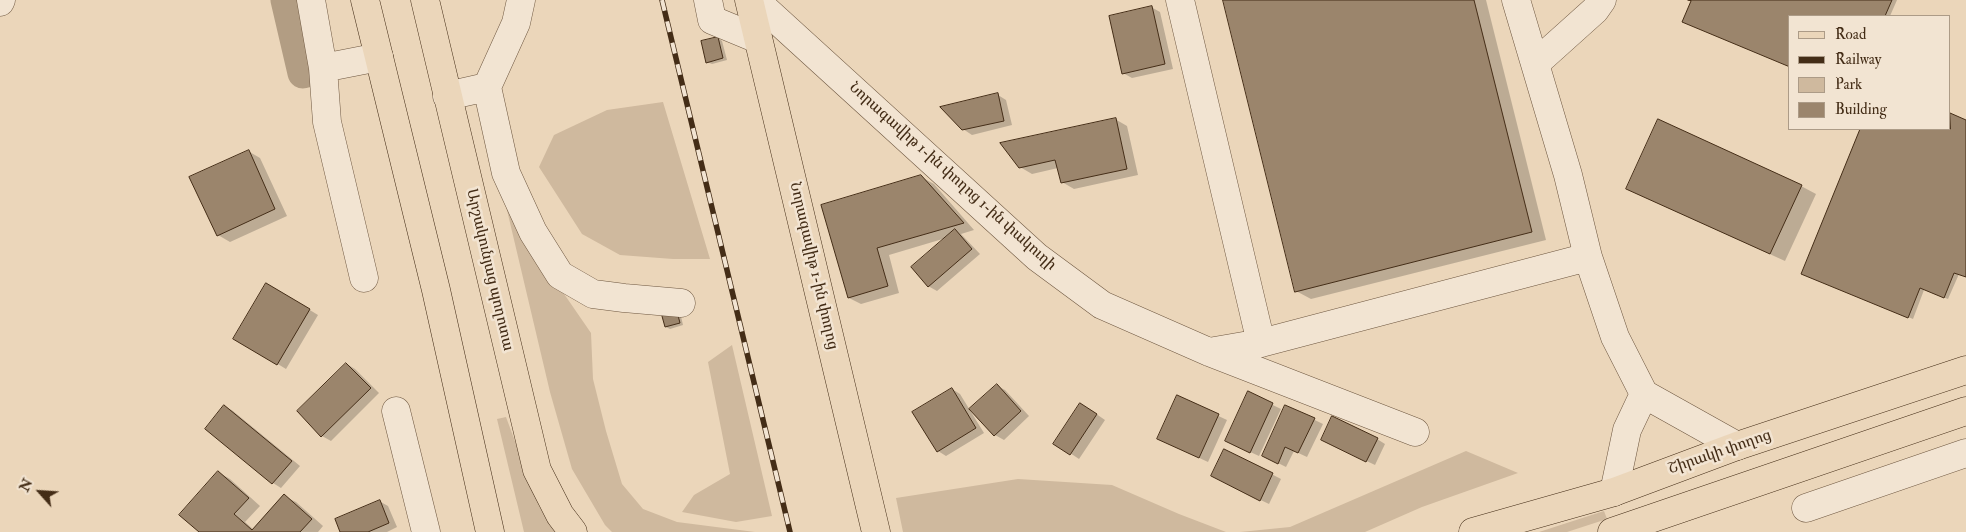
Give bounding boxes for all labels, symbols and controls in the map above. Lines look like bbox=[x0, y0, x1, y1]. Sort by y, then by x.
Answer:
legend bbox=[1788, 15, 1951, 130]
text: Road bbox=[1835, 25, 1866, 44]
text: Railway bbox=[1835, 50, 1881, 69]
text: Park bbox=[1835, 75, 1862, 94]
street label: Նորագավիթ 1-ին փողոց 1-ին փակուղի bbox=[845, 79, 1059, 275]
text: Building bbox=[1835, 100, 1887, 119]
street label: Նորագավիթ 1-ին փողոց bbox=[785, 180, 841, 352]
street label: Արշակունյաց պողոտա bbox=[462, 187, 516, 353]
street label: Շիրակի փողոց bbox=[1666, 427, 1774, 479]
north arrow bbox=[15, 467, 65, 517]
text: N bbox=[16, 476, 36, 495]

